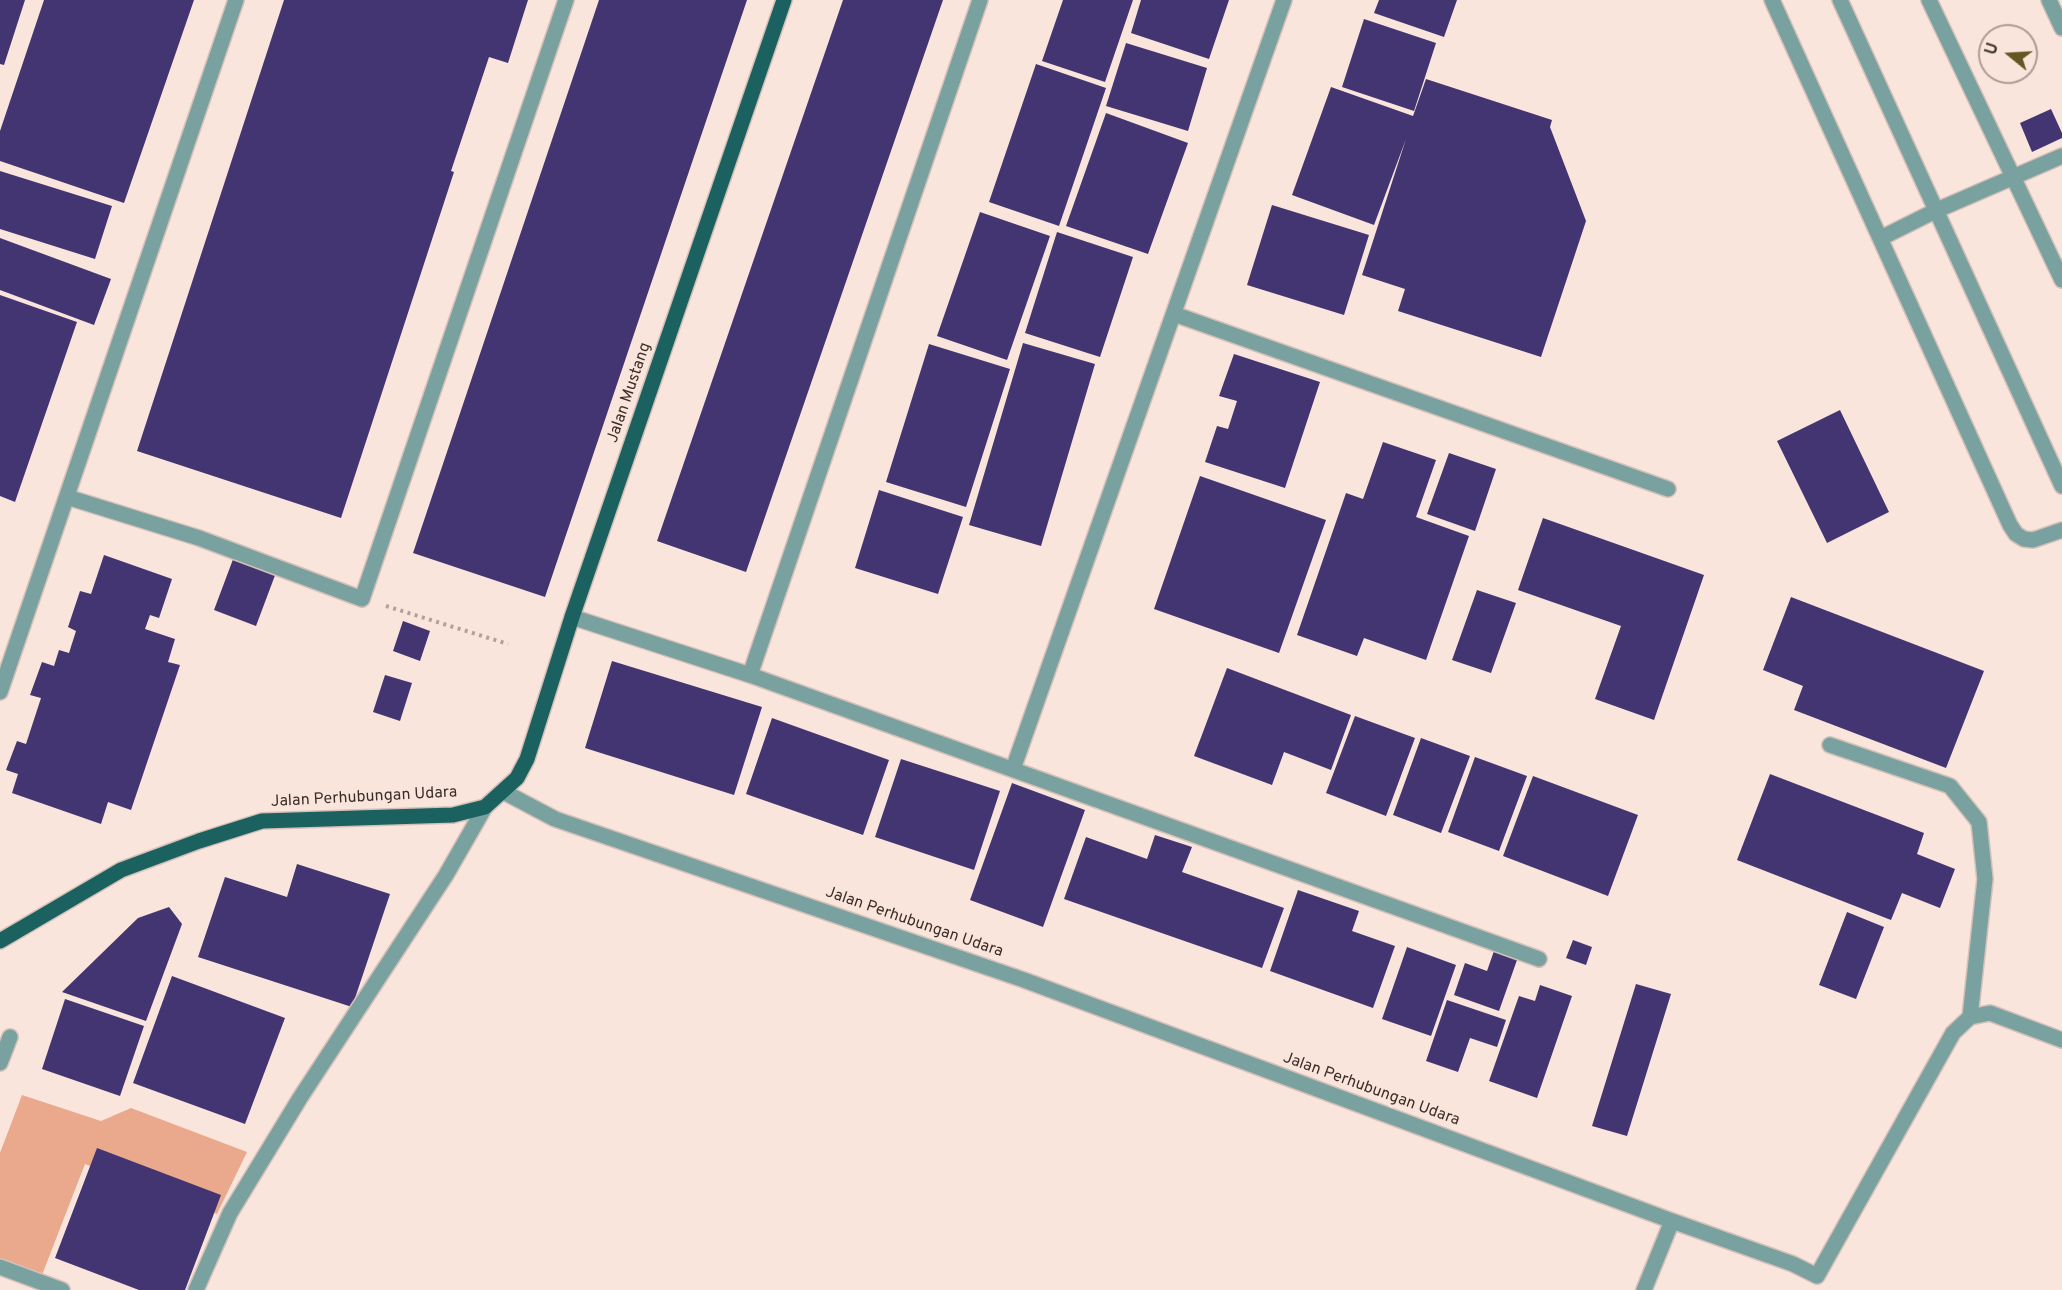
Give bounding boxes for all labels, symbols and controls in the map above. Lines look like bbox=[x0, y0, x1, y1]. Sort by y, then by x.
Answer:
north arrow bbox=[1978, 24, 2038, 84]
text: U bbox=[1982, 41, 2004, 58]
street label: Jalan Mustang bbox=[604, 340, 656, 446]
street label: Jalan Perhubungan Udara bbox=[270, 784, 458, 812]
street label: Jalan Perhubungan Udara bbox=[823, 884, 1005, 962]
street label: Jalan Perhubungan Udara bbox=[1280, 1049, 1462, 1131]

